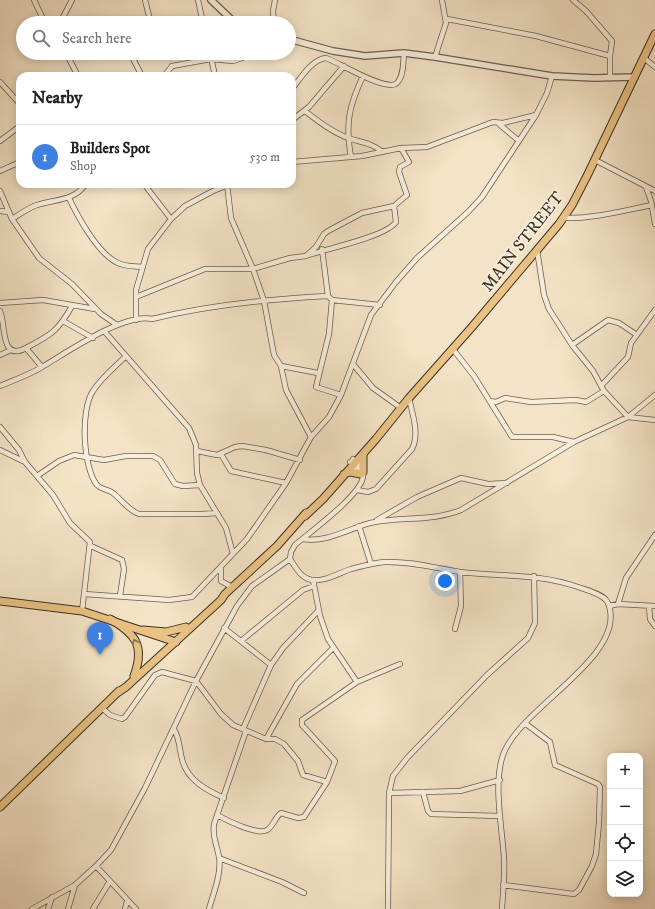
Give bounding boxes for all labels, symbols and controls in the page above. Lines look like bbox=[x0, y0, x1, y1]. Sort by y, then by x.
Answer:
search box bbox=[16, 16, 296, 60]
icon: search bbox=[30, 27, 52, 49]
text: Search here bbox=[62, 29, 131, 48]
text: Nearby bbox=[32, 87, 82, 109]
text: Builders Spot bbox=[70, 139, 150, 158]
text: 1 bbox=[43, 149, 47, 165]
text: 530 m bbox=[249, 149, 280, 165]
text: Shop bbox=[70, 158, 96, 174]
street label: MAIN STREET bbox=[477, 187, 569, 296]
your location bbox=[435, 571, 455, 591]
pin: 1 bbox=[87, 622, 113, 655]
one-way arrow bbox=[132, 638, 140, 646]
map controls bbox=[607, 753, 643, 897]
button: + bbox=[607, 753, 643, 789]
button: − bbox=[607, 789, 643, 825]
button: locate bbox=[607, 825, 643, 861]
button: layers bbox=[607, 861, 643, 897]

